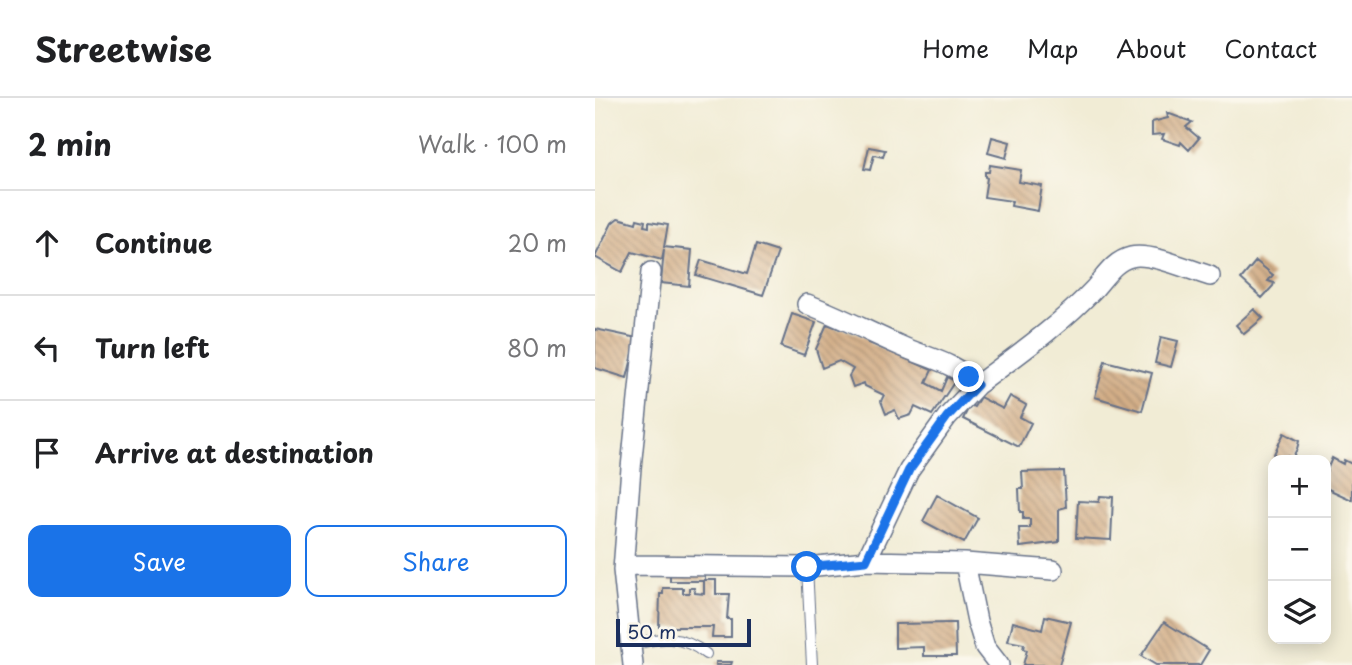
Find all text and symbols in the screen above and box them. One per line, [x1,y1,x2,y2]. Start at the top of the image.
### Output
text: Streetwise [35,23,212,73]
text: Home [922,30,989,66]
text: Map [1027,30,1078,66]
text: About [1116,30,1186,66]
text: Contact [1224,30,1317,66]
text: 2 min [28,121,112,166]
text: Walk · 100 m [418,126,567,161]
text: Continue [95,223,212,262]
icon: ahead [28,224,66,262]
text: 20 m [508,225,567,260]
text: Turn left [95,328,210,367]
icon: left [28,329,66,367]
text: 80 m [507,330,567,365]
route end [953,361,984,392]
text: Arrive at destination [95,433,374,472]
icon: arrive [28,434,66,472]
map controls [1268,455,1331,644]
button: + [1268,455,1331,518]
button: − [1268,518,1331,581]
button: Save [28,525,291,597]
button: Share [305,525,567,597]
route start [791,551,822,582]
button: layers [1268,581,1331,644]
scale bar [616,616,751,648]
text: 50 m [627,617,676,645]

